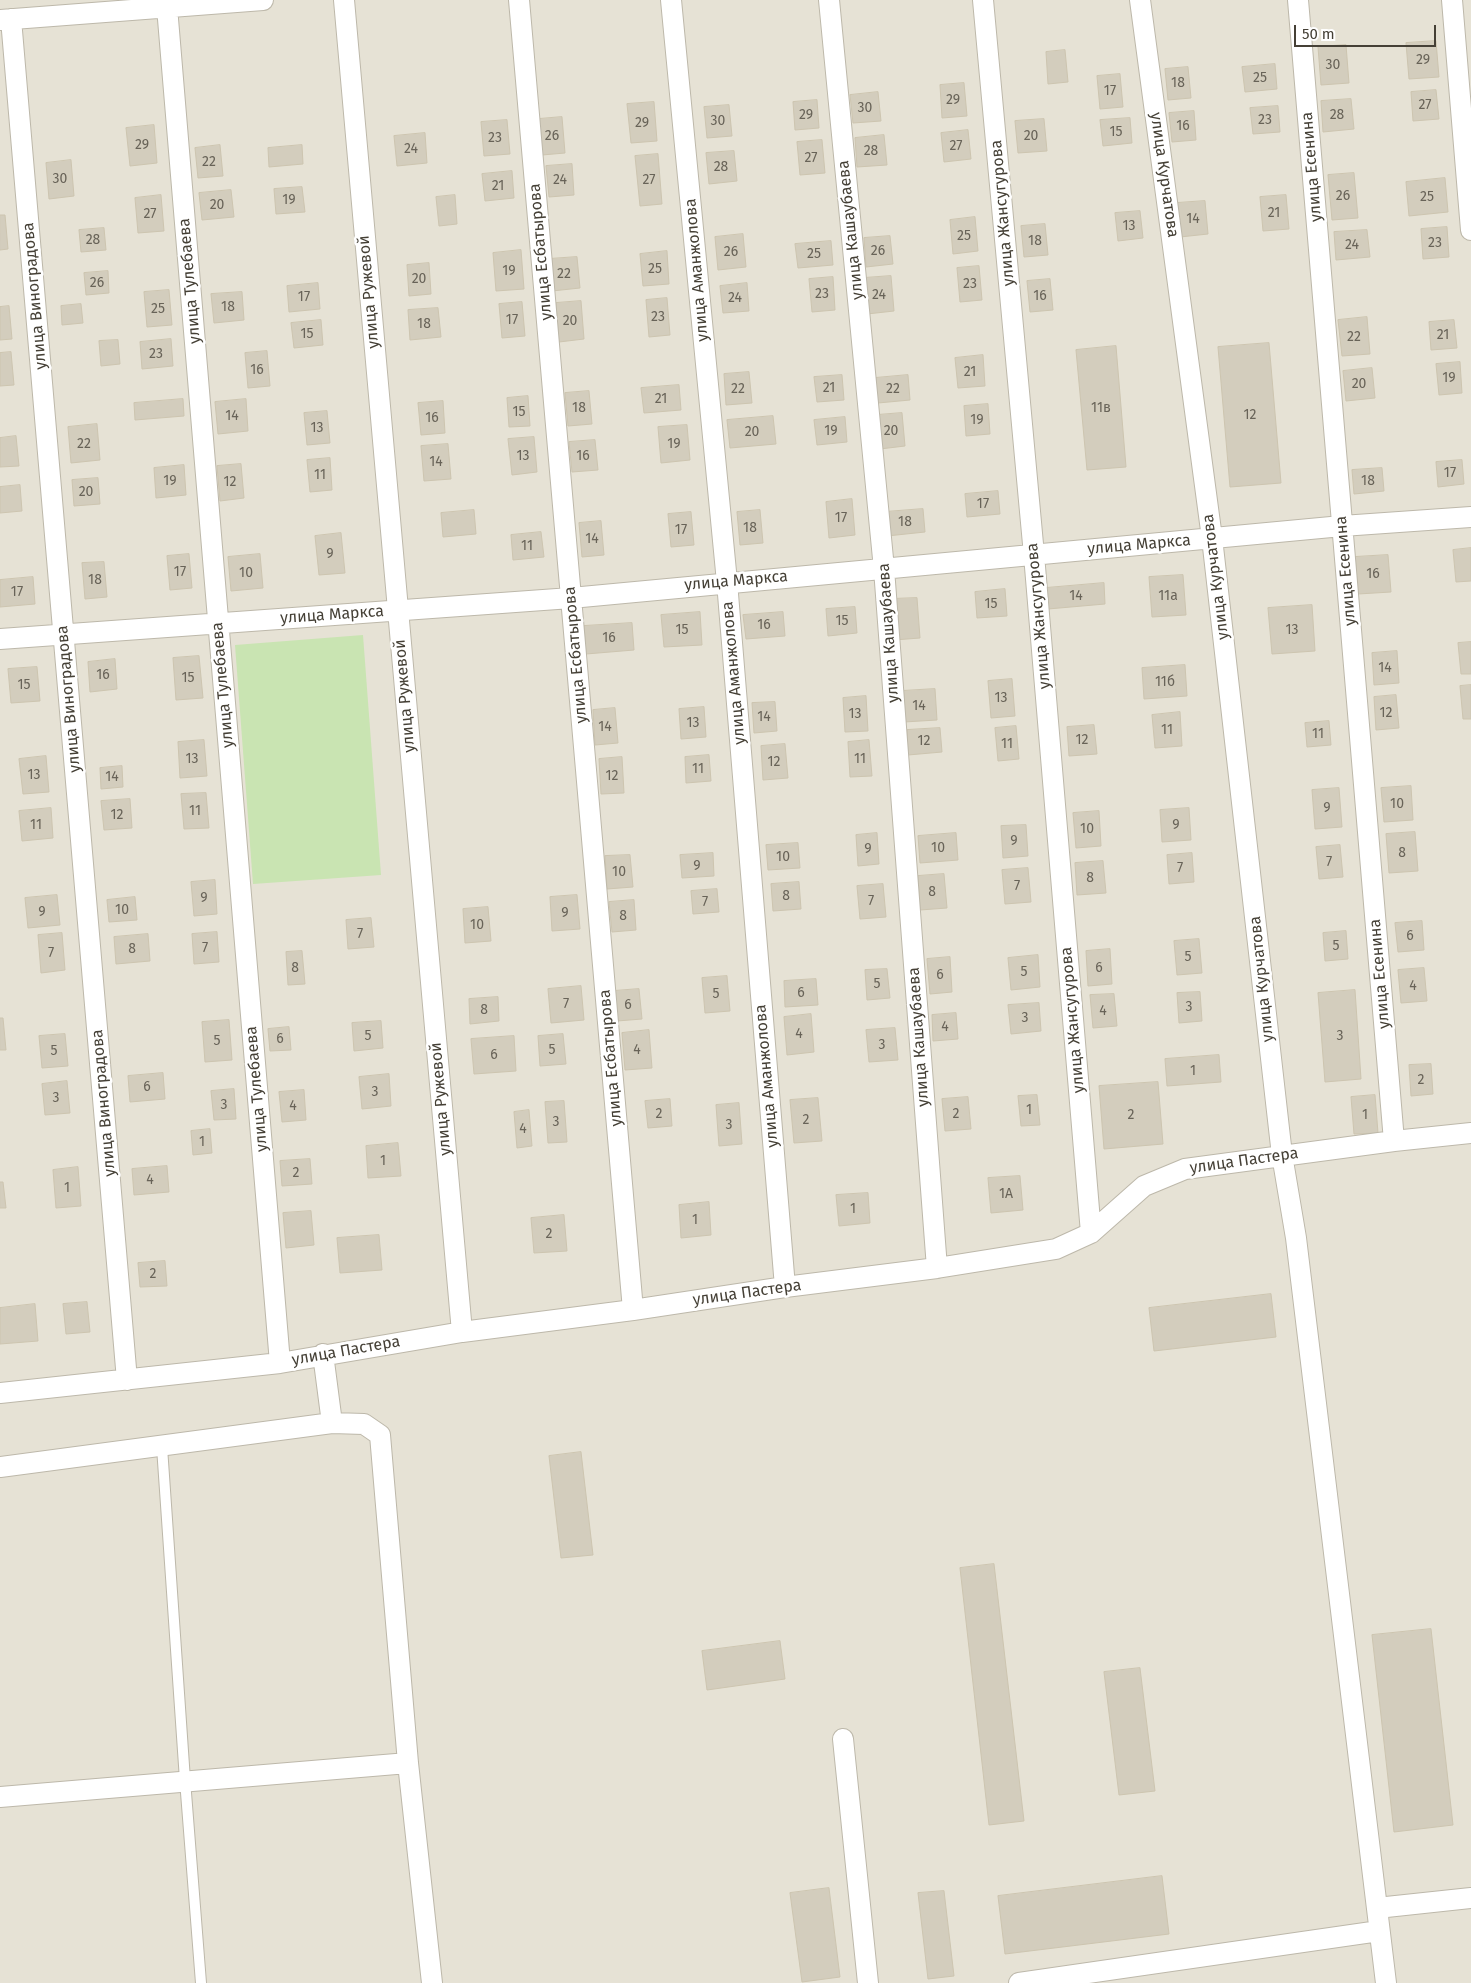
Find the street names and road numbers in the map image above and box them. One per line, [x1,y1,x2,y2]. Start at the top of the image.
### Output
street label: улица Курчатова [1146,111,1182,239]
street label: улица Есенина [1298,111,1326,223]
street label: улица Жансугурова [987,139,1019,287]
street label: улица Кашаубаева [834,159,868,301]
street label: улица Есбатырова [525,183,557,321]
street label: улица Аманжолова [681,198,713,342]
street label: улица Тулебаева [175,217,205,345]
street label: улица Виноградова [19,222,51,370]
street label: улица Ружевой [354,234,384,350]
street label: улица Курчатова [1199,513,1233,641]
street label: улица Есенина [1332,515,1360,627]
street label: улица Маркса [1086,531,1192,559]
street label: улица Жансугурова [1023,542,1055,690]
street label: улица Кашаубаева [875,563,903,703]
street label: улица Маркса [683,567,789,595]
street label: улица Есбатырова [560,586,592,724]
street label: улица Аманжолова [718,601,750,745]
street label: улица Маркса [280,602,384,628]
street label: улица Тулебаева [208,621,238,749]
street label: улица Виноградова [53,625,85,773]
street label: улица Ружевой [390,638,420,754]
street label: улица Курчатова [1246,915,1278,1043]
street label: улица Есенина [1366,918,1394,1030]
street label: улица Жансугурова [1057,946,1089,1094]
street label: улица Кашаубаева [905,967,933,1107]
street label: улица Есбатырова [595,989,627,1127]
street label: улица Аманжолова [751,1004,783,1148]
street label: улица Тулебаева [242,1025,272,1153]
street label: улица Виноградова [88,1029,120,1177]
street label: улица Ружевой [426,1041,456,1157]
street label: улица Пастера [1188,1144,1300,1178]
street label: улица Пастера [691,1276,803,1310]
street label: улица Пастера [290,1332,402,1370]

